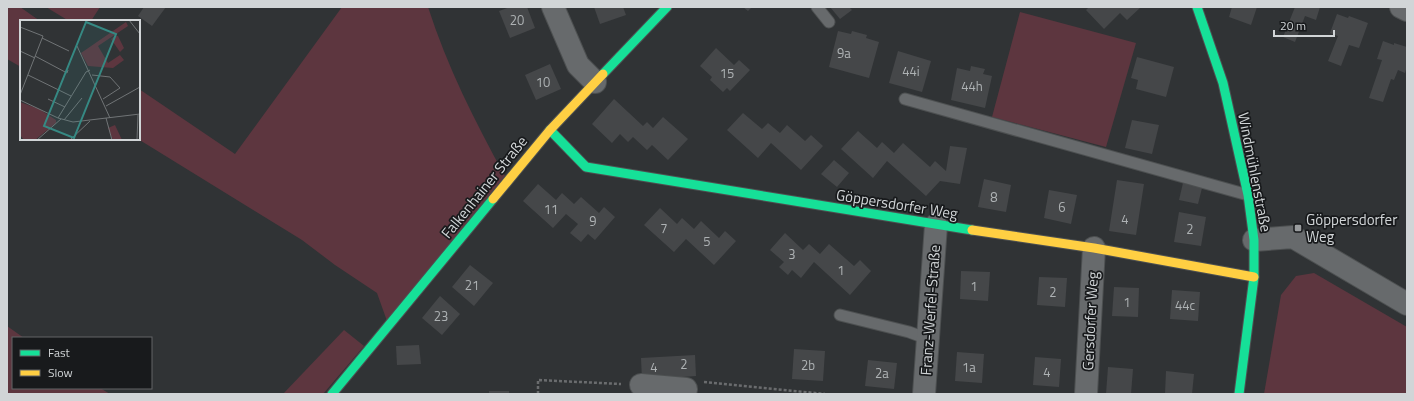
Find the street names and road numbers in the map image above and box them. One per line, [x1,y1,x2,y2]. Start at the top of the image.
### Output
street label: Windmühlenstraße [1232,110,1278,234]
street label: Falkenhainer Straße [435,131,533,243]
street label: Göppersdorfer Weg [834,183,960,225]
street label: Franz-Werfel-Straße [914,244,946,376]
street label: Gersdorfer Weg [1076,271,1104,371]

